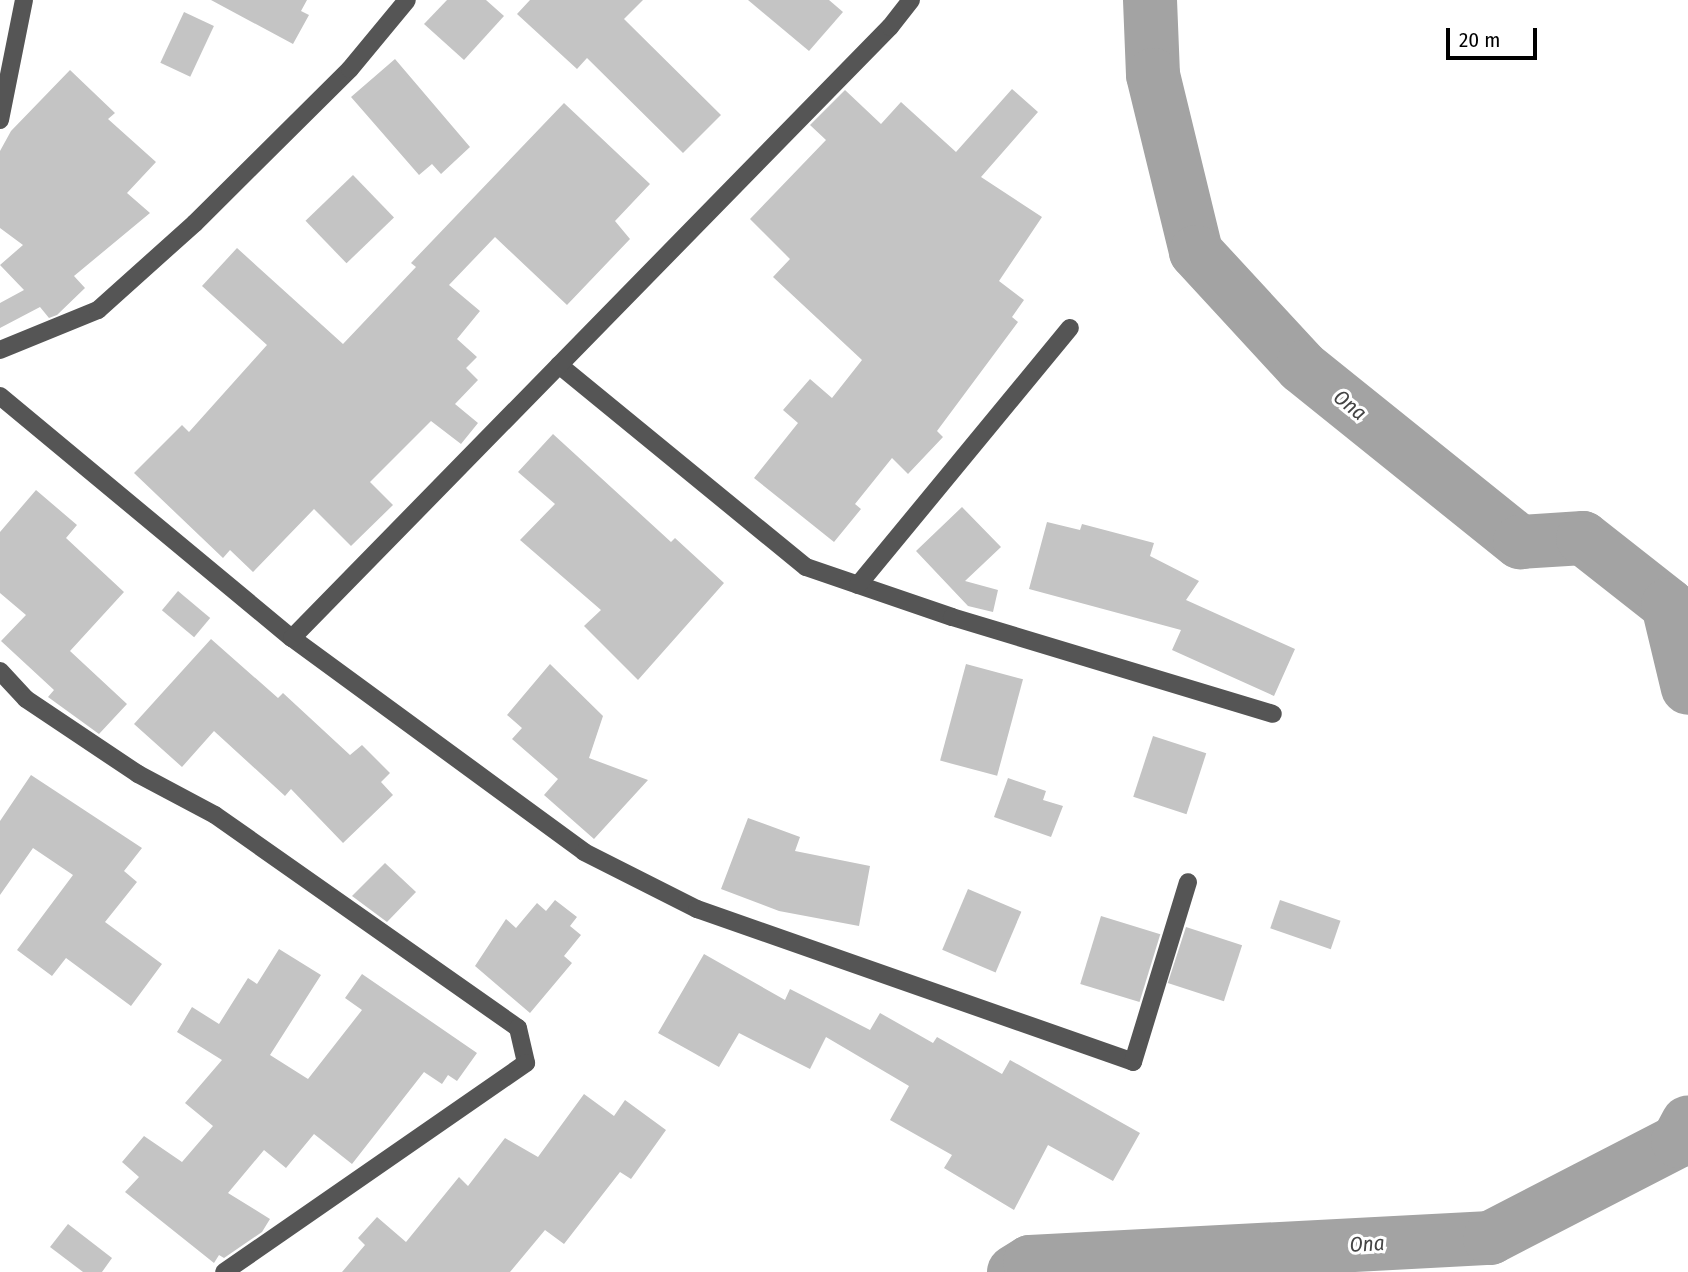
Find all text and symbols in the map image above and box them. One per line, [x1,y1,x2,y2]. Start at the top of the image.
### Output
scale bar [1450,14,1541,58]
text: 20 m [1459,27,1500,53]
water label: Ona [1328,384,1372,426]
water label: Ona [1349,1231,1385,1257]

